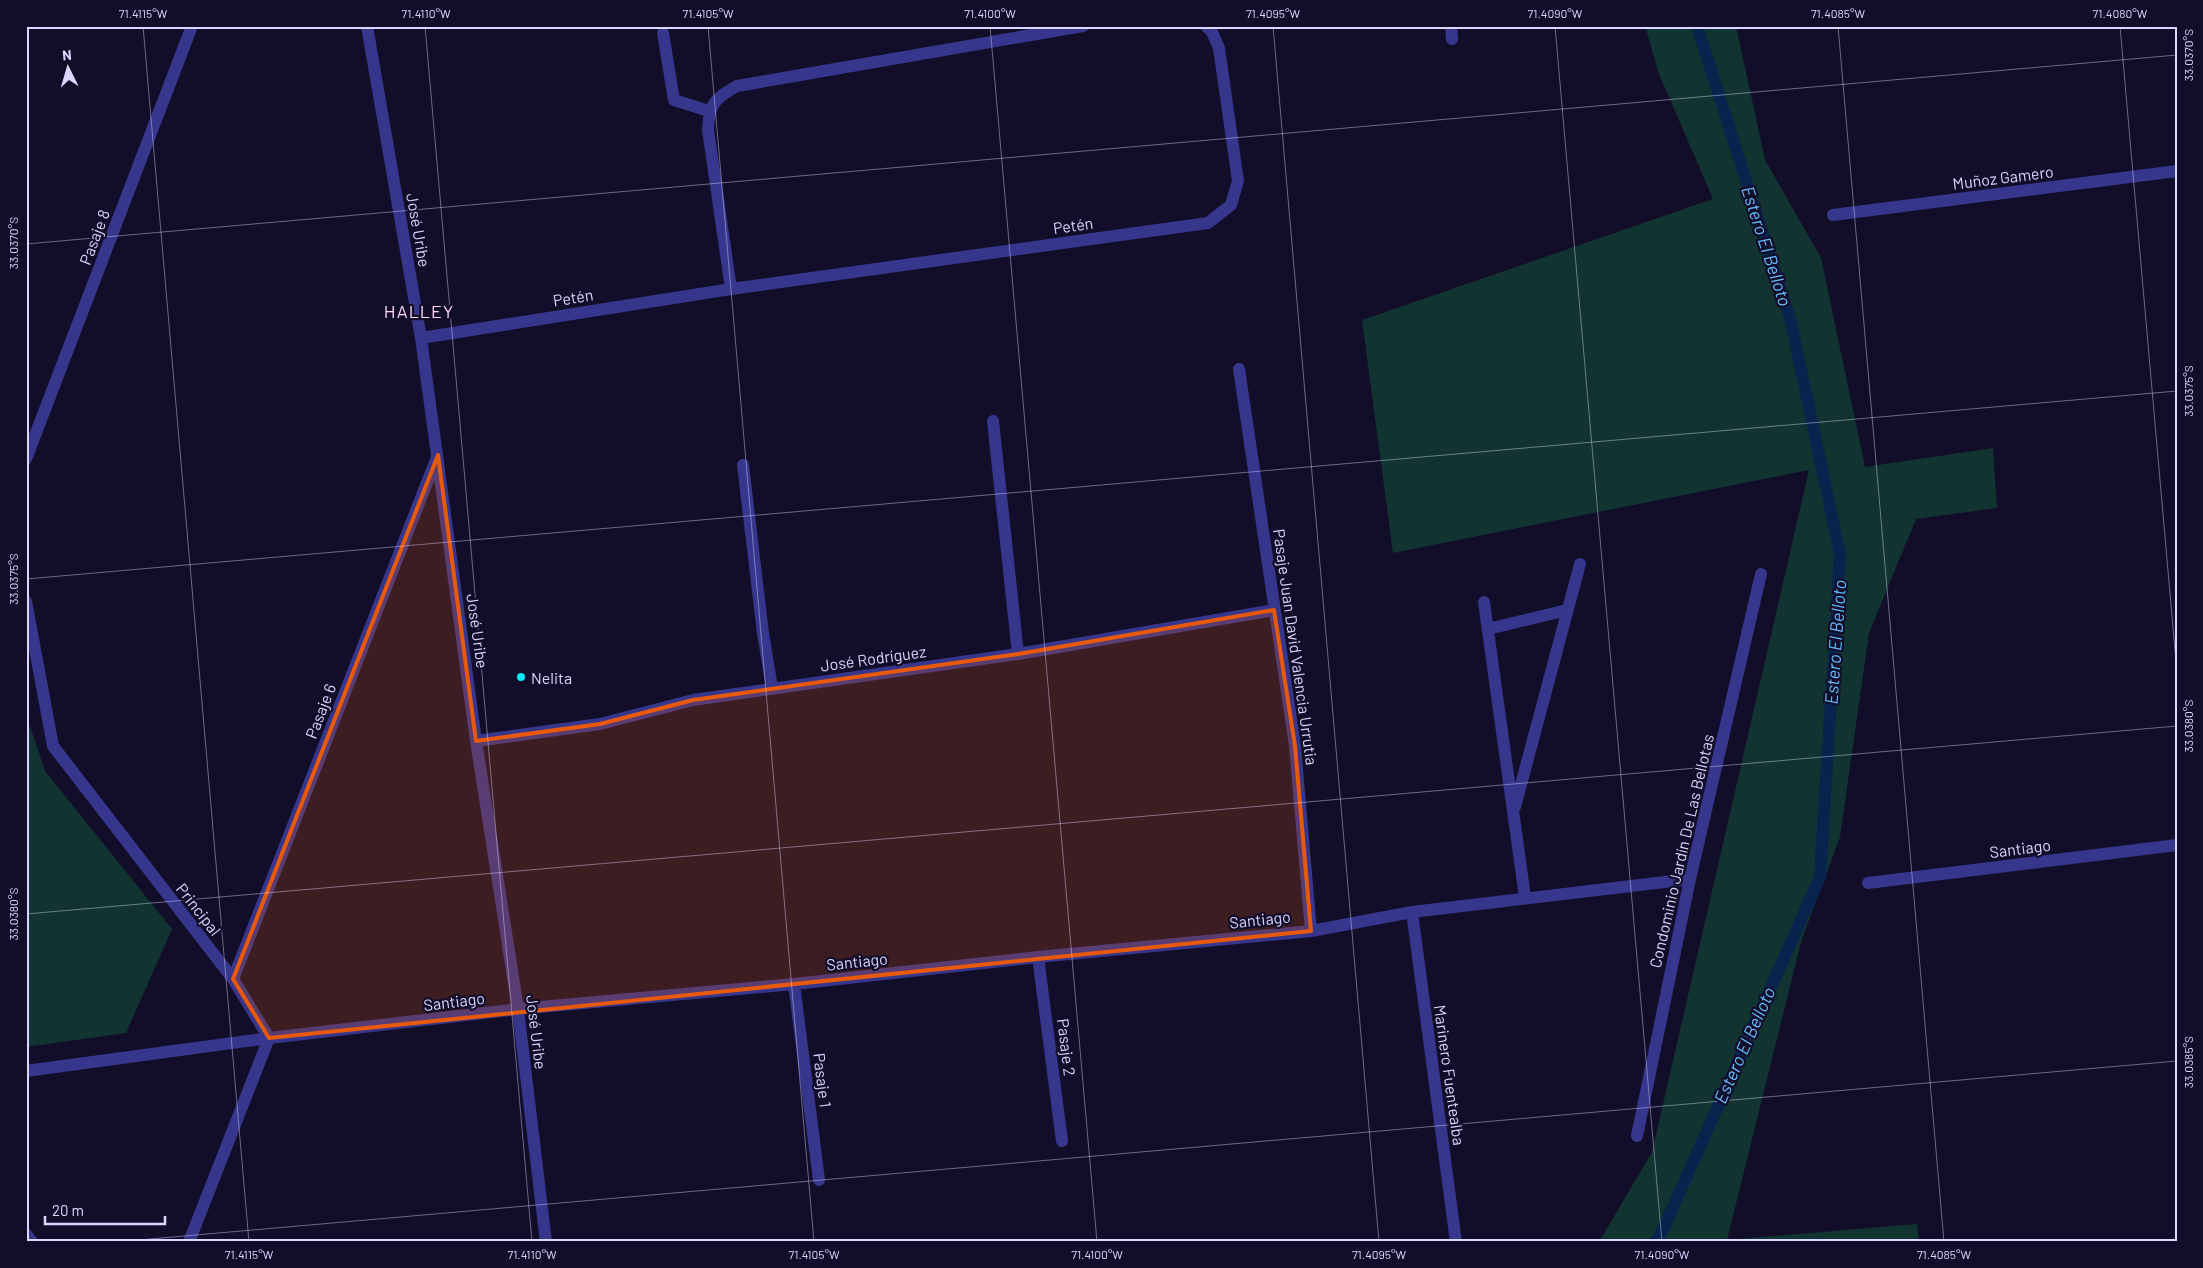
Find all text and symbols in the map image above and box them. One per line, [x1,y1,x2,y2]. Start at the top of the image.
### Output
text: 71.4115°W [119,6,168,20]
text: 71.4110°W [401,6,451,20]
text: 71.4105°W [682,6,734,20]
text: 71.4100°W [964,6,1016,20]
text: 71.4095°W [1246,6,1301,20]
text: 71.4090°W [1528,6,1583,20]
text: 71.4085°W [1811,6,1866,20]
text: 71.4080°W [2093,6,2148,20]
text: 33.0370°S [2181,29,2195,81]
north arrow [42,42,92,92]
text: N [61,46,72,63]
street label: Muñoz Gamero [1951,161,2055,193]
water label: Estero El Belloto [1737,183,1797,309]
street label: José Uribe [403,192,435,268]
street label: Pasaje 8 [75,207,113,267]
street label: Petén [1052,213,1094,237]
text: 33.0370°S [6,217,20,269]
street label: Petén [552,284,594,310]
district label: HALLEY [384,300,454,322]
text: 33.0375°S [2181,365,2195,417]
street label: Pasaje Juan David Valencia Urrutia [1270,528,1322,766]
text: 33.0375°S [6,553,20,605]
water label: Estero El Belloto [1820,579,1850,705]
street label: José Uribe [463,593,493,669]
street label: José Rodríguez [819,641,927,675]
place label: Nelita [531,668,572,687]
marker: Nelita [515,671,527,683]
street label: Pasaje 6 [301,681,339,741]
text: 33.0380°S [2181,700,2195,752]
street label: Condominio Jardín De Las Bellotas [1645,732,1717,970]
street label: Santiago [1988,835,2052,861]
street label: Principal [173,879,225,939]
text: 33.0380°S [6,888,20,940]
street label: Santiago [1228,906,1292,932]
street label: Santiago [825,948,889,974]
water label: Estero El Belloto [1709,983,1779,1107]
street label: Santiago [422,988,486,1014]
street label: José Uribe [523,994,551,1070]
street label: Marinero Fuentealba [1431,1004,1469,1146]
street label: Pasaje 2 [1054,1017,1080,1077]
text: 33.0385°S [2181,1036,2195,1088]
street label: Pasaje 1 [810,1052,836,1108]
scale bar [45,1193,165,1225]
text: 20 m [52,1201,84,1219]
text: 71.4115°W [225,1247,274,1261]
text: 71.4110°W [507,1247,557,1261]
text: 71.4105°W [788,1247,840,1261]
text: 71.4100°W [1071,1247,1123,1261]
text: 71.4095°W [1352,1247,1407,1261]
text: 71.4090°W [1635,1247,1690,1261]
text: 71.4085°W [1917,1247,1972,1261]

